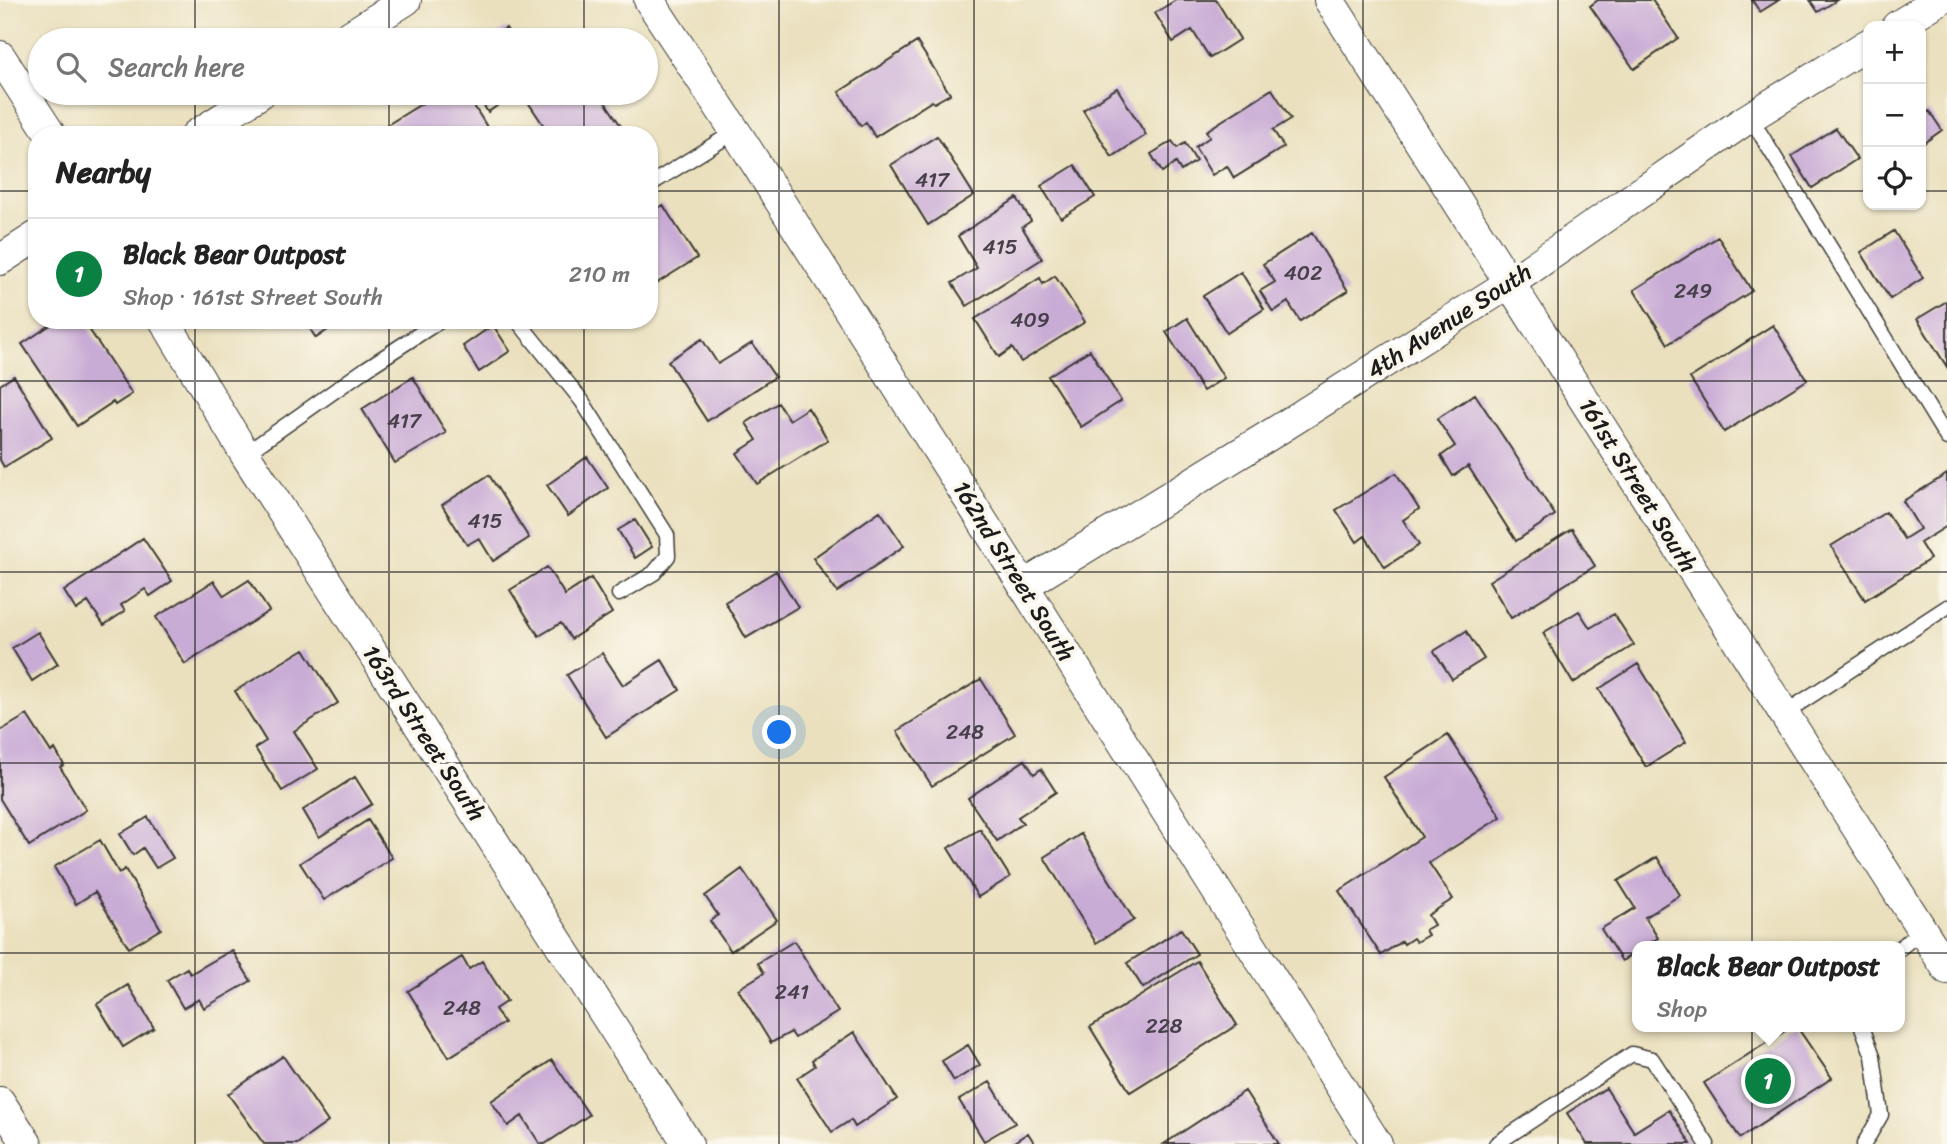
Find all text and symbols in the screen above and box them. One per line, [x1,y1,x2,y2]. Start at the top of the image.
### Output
map controls [1863,21,1926,210]
button: + [1863,21,1926,84]
search box [28,28,658,105]
text: Search here [108,44,245,90]
icon: search [52,48,90,86]
button: − [1863,84,1926,147]
text: Nearby [56,145,151,199]
button: locate [1863,147,1926,210]
house number: 417 [915,161,951,199]
house number: 415 [983,228,1018,266]
text: Black Bear Outpost [123,231,346,277]
street label: 4th Avenue South [1358,252,1540,390]
text: 1 [74,254,84,295]
text: 210 m [569,254,630,295]
house number: 402 [1284,254,1322,292]
house number: 249 [1674,272,1712,310]
text: Shop · 161st Street South [123,277,383,318]
house number: 409 [1010,301,1050,339]
street label: 161st Street South [1567,389,1709,581]
house number: 417 [387,402,423,440]
street label: 162nd Street South [941,472,1087,670]
house number: 415 [468,502,503,540]
street label: 163rd Street South [351,636,497,830]
house number: 248 [946,713,984,751]
your location [762,715,796,749]
popup [1632,941,1905,1032]
text: Black Bear Outpost [1657,943,1880,989]
house number: 241 [775,973,809,1011]
house number: 248 [443,989,481,1027]
text: Shop [1657,989,1707,1030]
house number: 228 [1146,1007,1183,1045]
pin: 1 [1745,1055,1791,1107]

